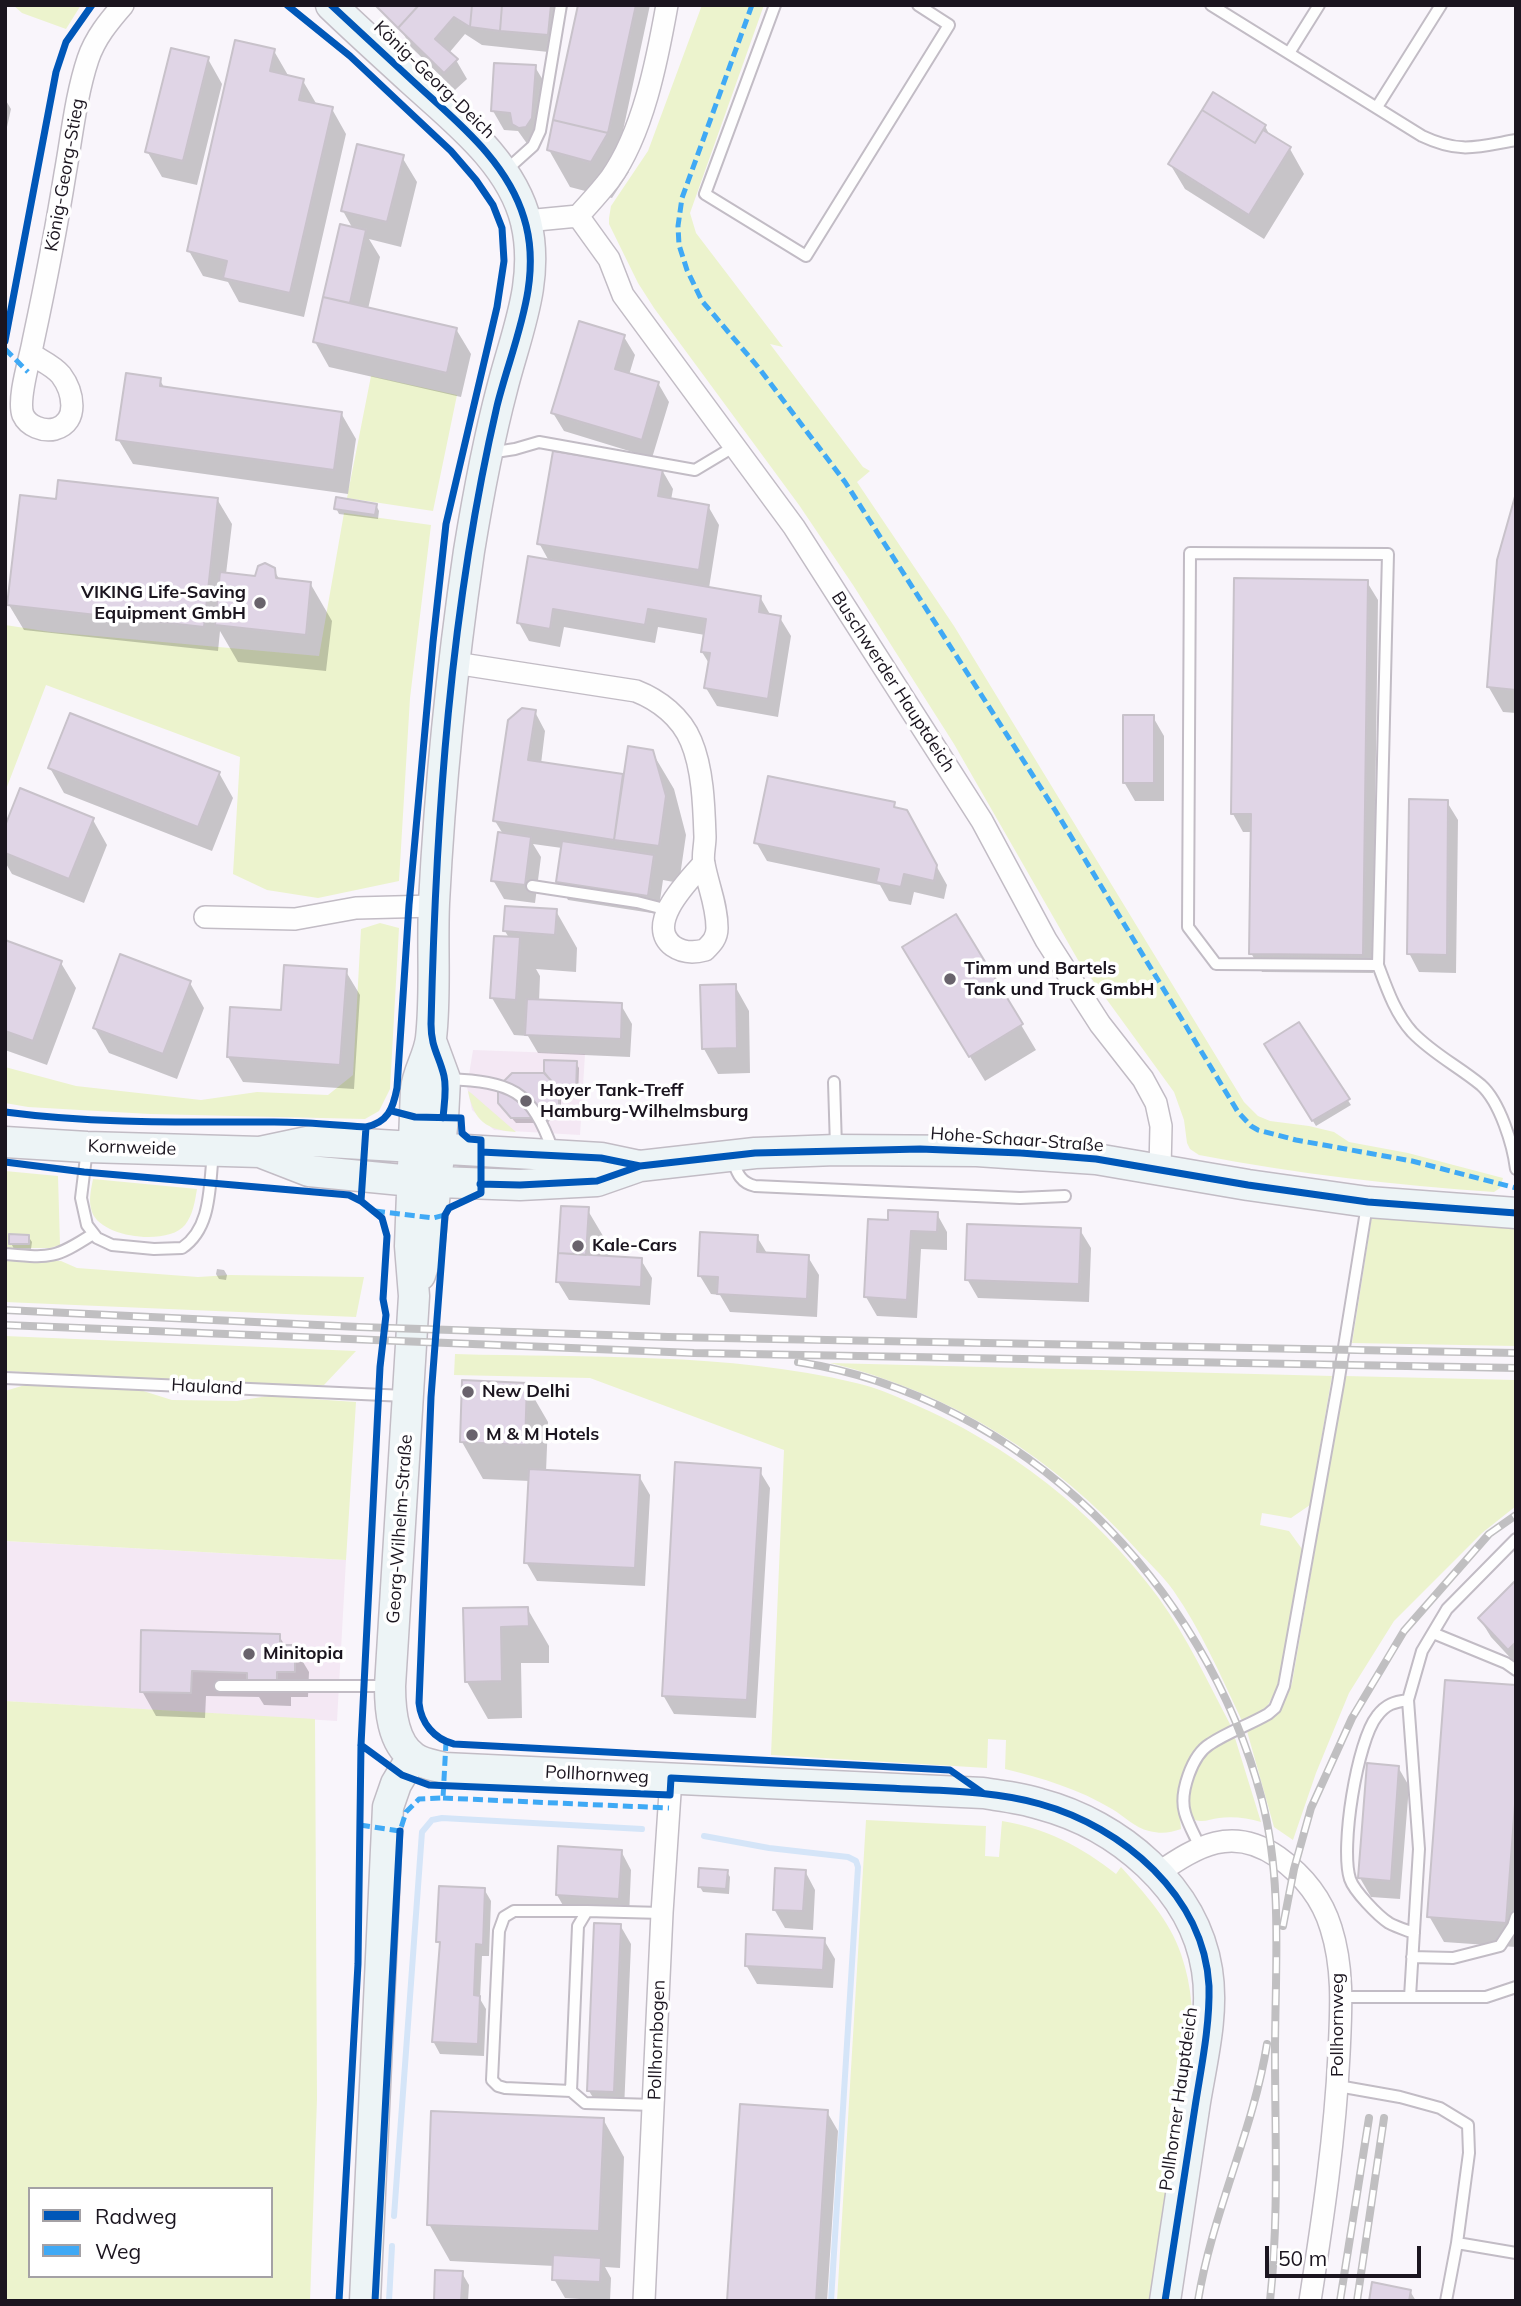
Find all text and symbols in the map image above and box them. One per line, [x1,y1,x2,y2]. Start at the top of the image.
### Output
street label: König-Georg-Deich [369,17,499,143]
street label: König-Georg-Stieg [41,97,89,253]
place label: VIKING Life-Saving Equipment GmbH [81,582,246,624]
street label: Buschwerder Hauptdeich [827,588,959,776]
marker: VIKING Life-Saving Equipment GmbH [252,595,268,611]
place label: Timm und Bartels Tank und Truck GmbH [964,958,1154,1000]
marker: Timm und Bartels Tank und Truck GmbH [942,971,958,987]
place label: Hoyer Tank-Treff Hamburg-Wilhelmsburg [540,1080,748,1122]
marker: Hoyer Tank-Treff Hamburg-Wilhelmsburg [518,1093,534,1109]
street label: Hohe-Schaar-Straße [930,1123,1104,1157]
street label: Kornweide [87,1136,177,1160]
place label: Kale-Cars [592,1235,677,1257]
marker: Kale-Cars [570,1238,586,1254]
street label: Hauland [171,1374,243,1400]
place label: New Delhi [482,1381,570,1403]
marker: New Delhi [460,1384,476,1400]
place label: M & M Hotels [486,1424,599,1446]
marker: M & M Hotels [464,1427,480,1443]
street label: Georg-Wilhelm-Straße [383,1434,417,1624]
place label: Minitopia [263,1643,343,1665]
marker: Minitopia [241,1646,257,1662]
street label: Pollhornweg [544,1761,650,1789]
street label: Pollhornweg [1327,1973,1349,2077]
street label: Pollhornbogen [644,1979,670,2101]
street label: Pollhorner Hauptdeich [1155,2006,1203,2192]
legend [28,2187,273,2278]
text: Radweg [95,2203,177,2229]
scale bar [1269,2232,1425,2276]
text: Weg [95,2238,141,2264]
text: 50 m [1278,2245,1327,2271]

